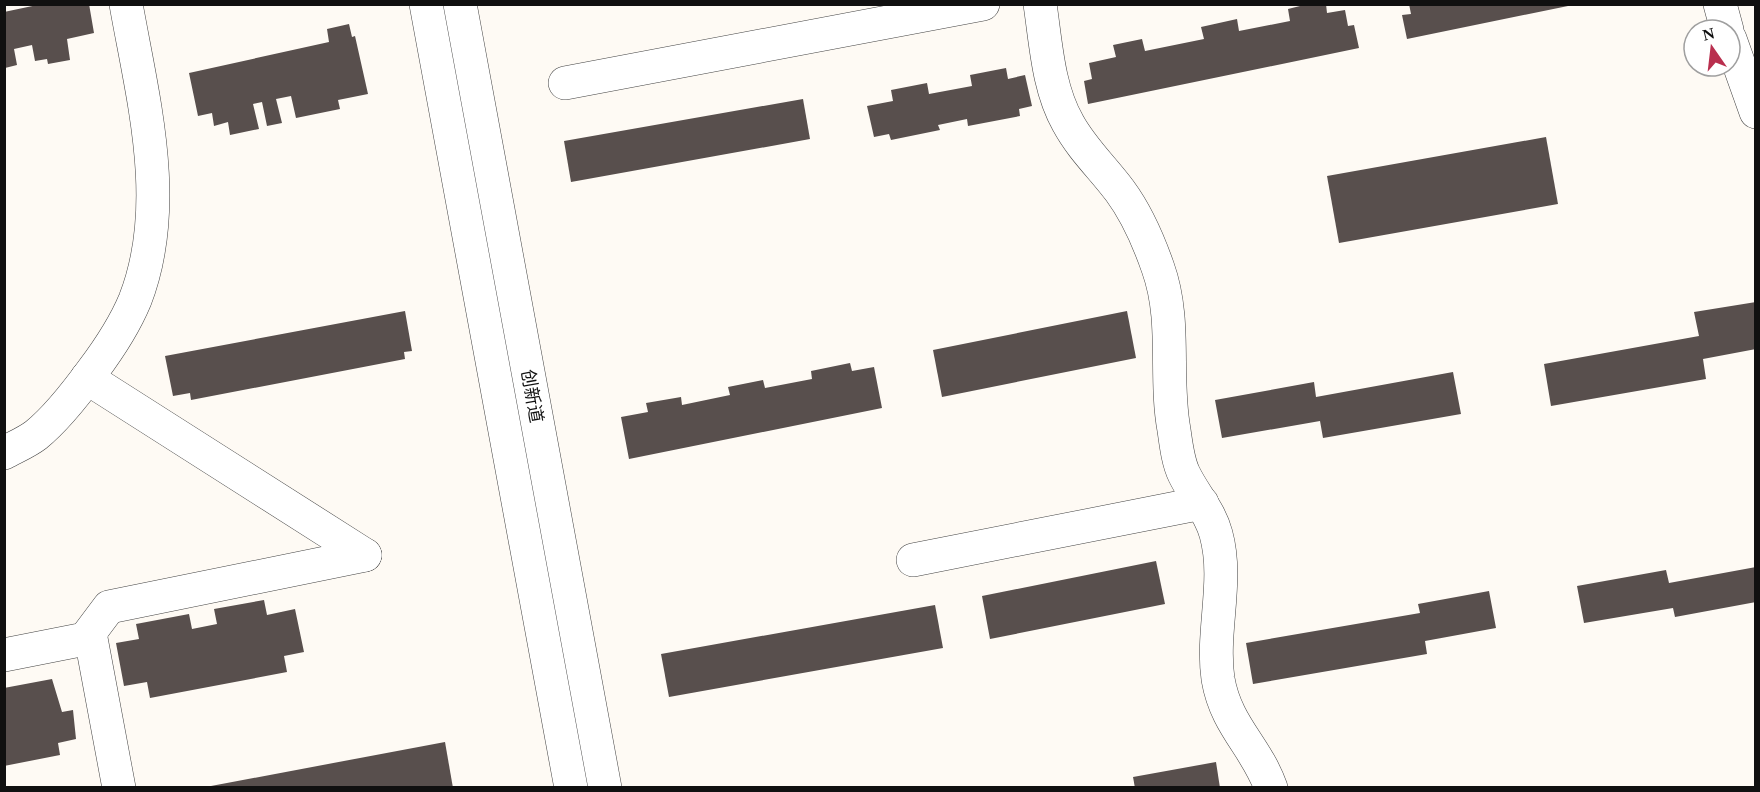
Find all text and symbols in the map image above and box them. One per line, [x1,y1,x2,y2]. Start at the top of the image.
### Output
north arrow [1682,18,1742,78]
text: N [1701,24,1717,44]
street label: 创新道 [517,368,547,424]

